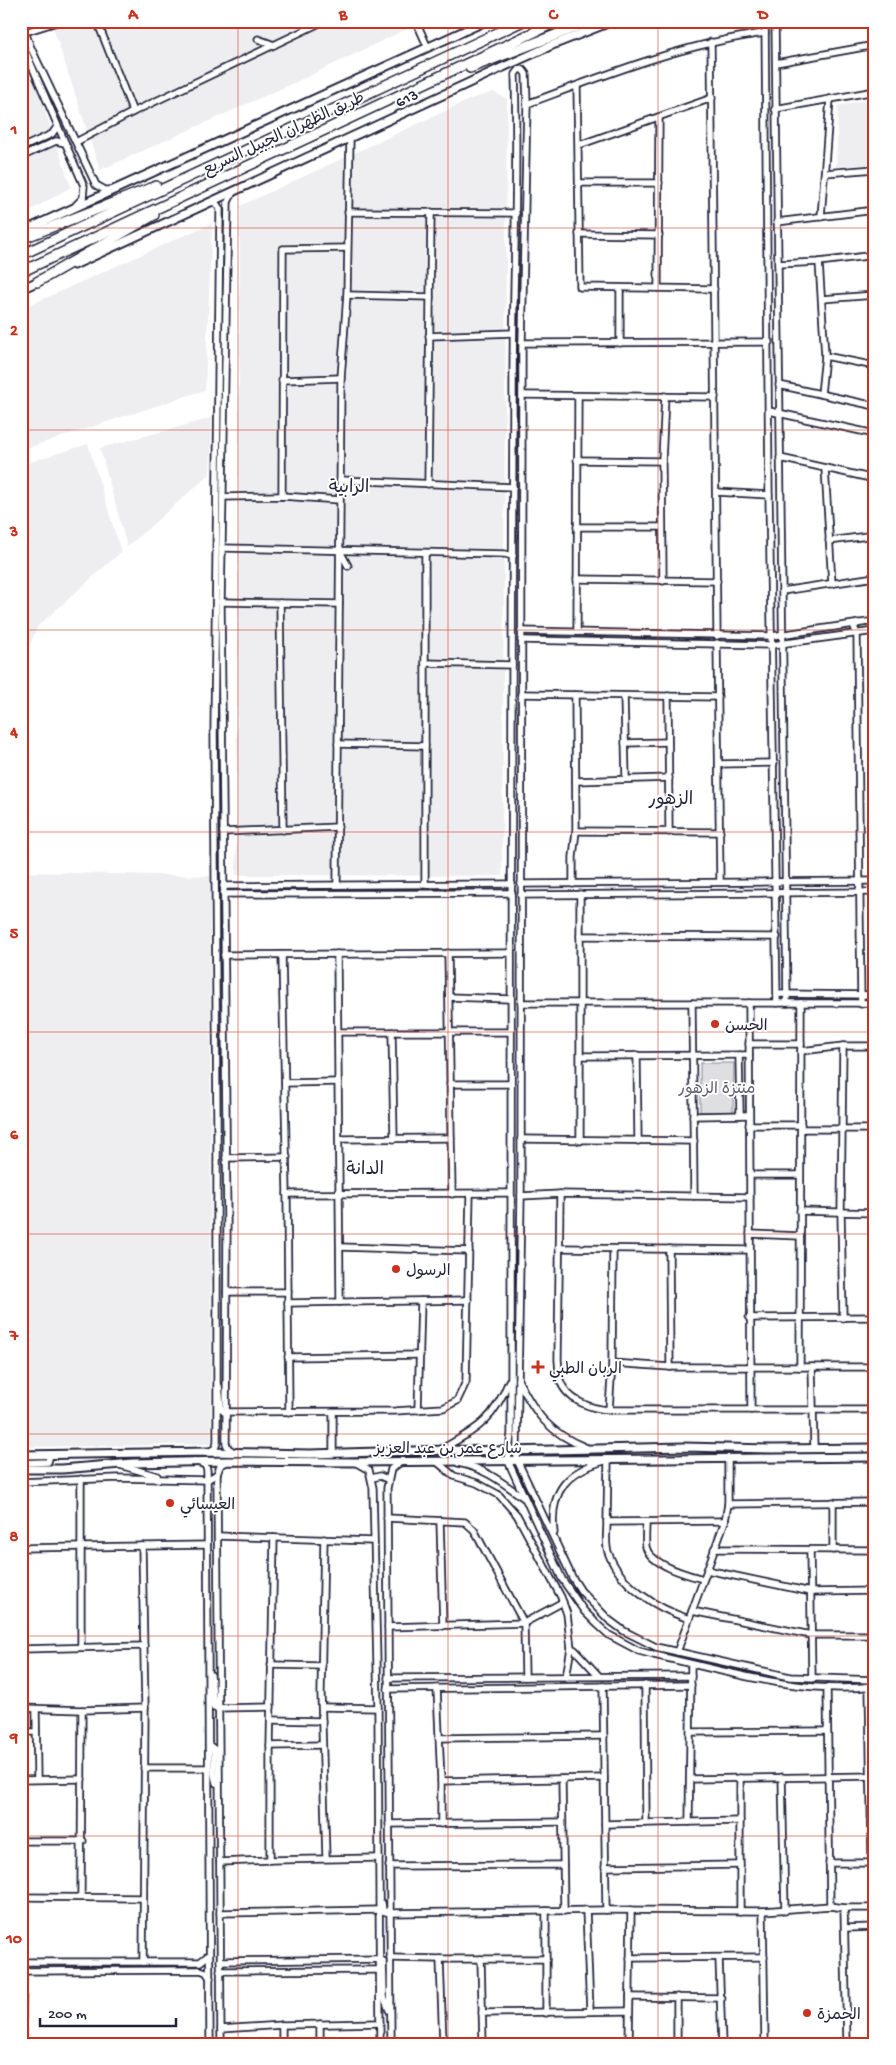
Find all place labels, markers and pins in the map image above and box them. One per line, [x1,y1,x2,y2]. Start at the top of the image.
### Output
marker: الحسن [709,1018,721,1030]
place label: الحسن [725,1018,768,1037]
marker: الرسول [390,1263,402,1275]
place label: الرسول [406,1263,451,1282]
marker: الربان الطبي [531,1360,545,1374]
place label: الربان الطبي [549,1361,622,1382]
marker: العيسائي [164,1497,176,1509]
place label: العيسائي [180,1497,235,1518]
marker: الحمزة [801,2007,813,2019]
place label: الحمزة [817,2007,861,2026]

